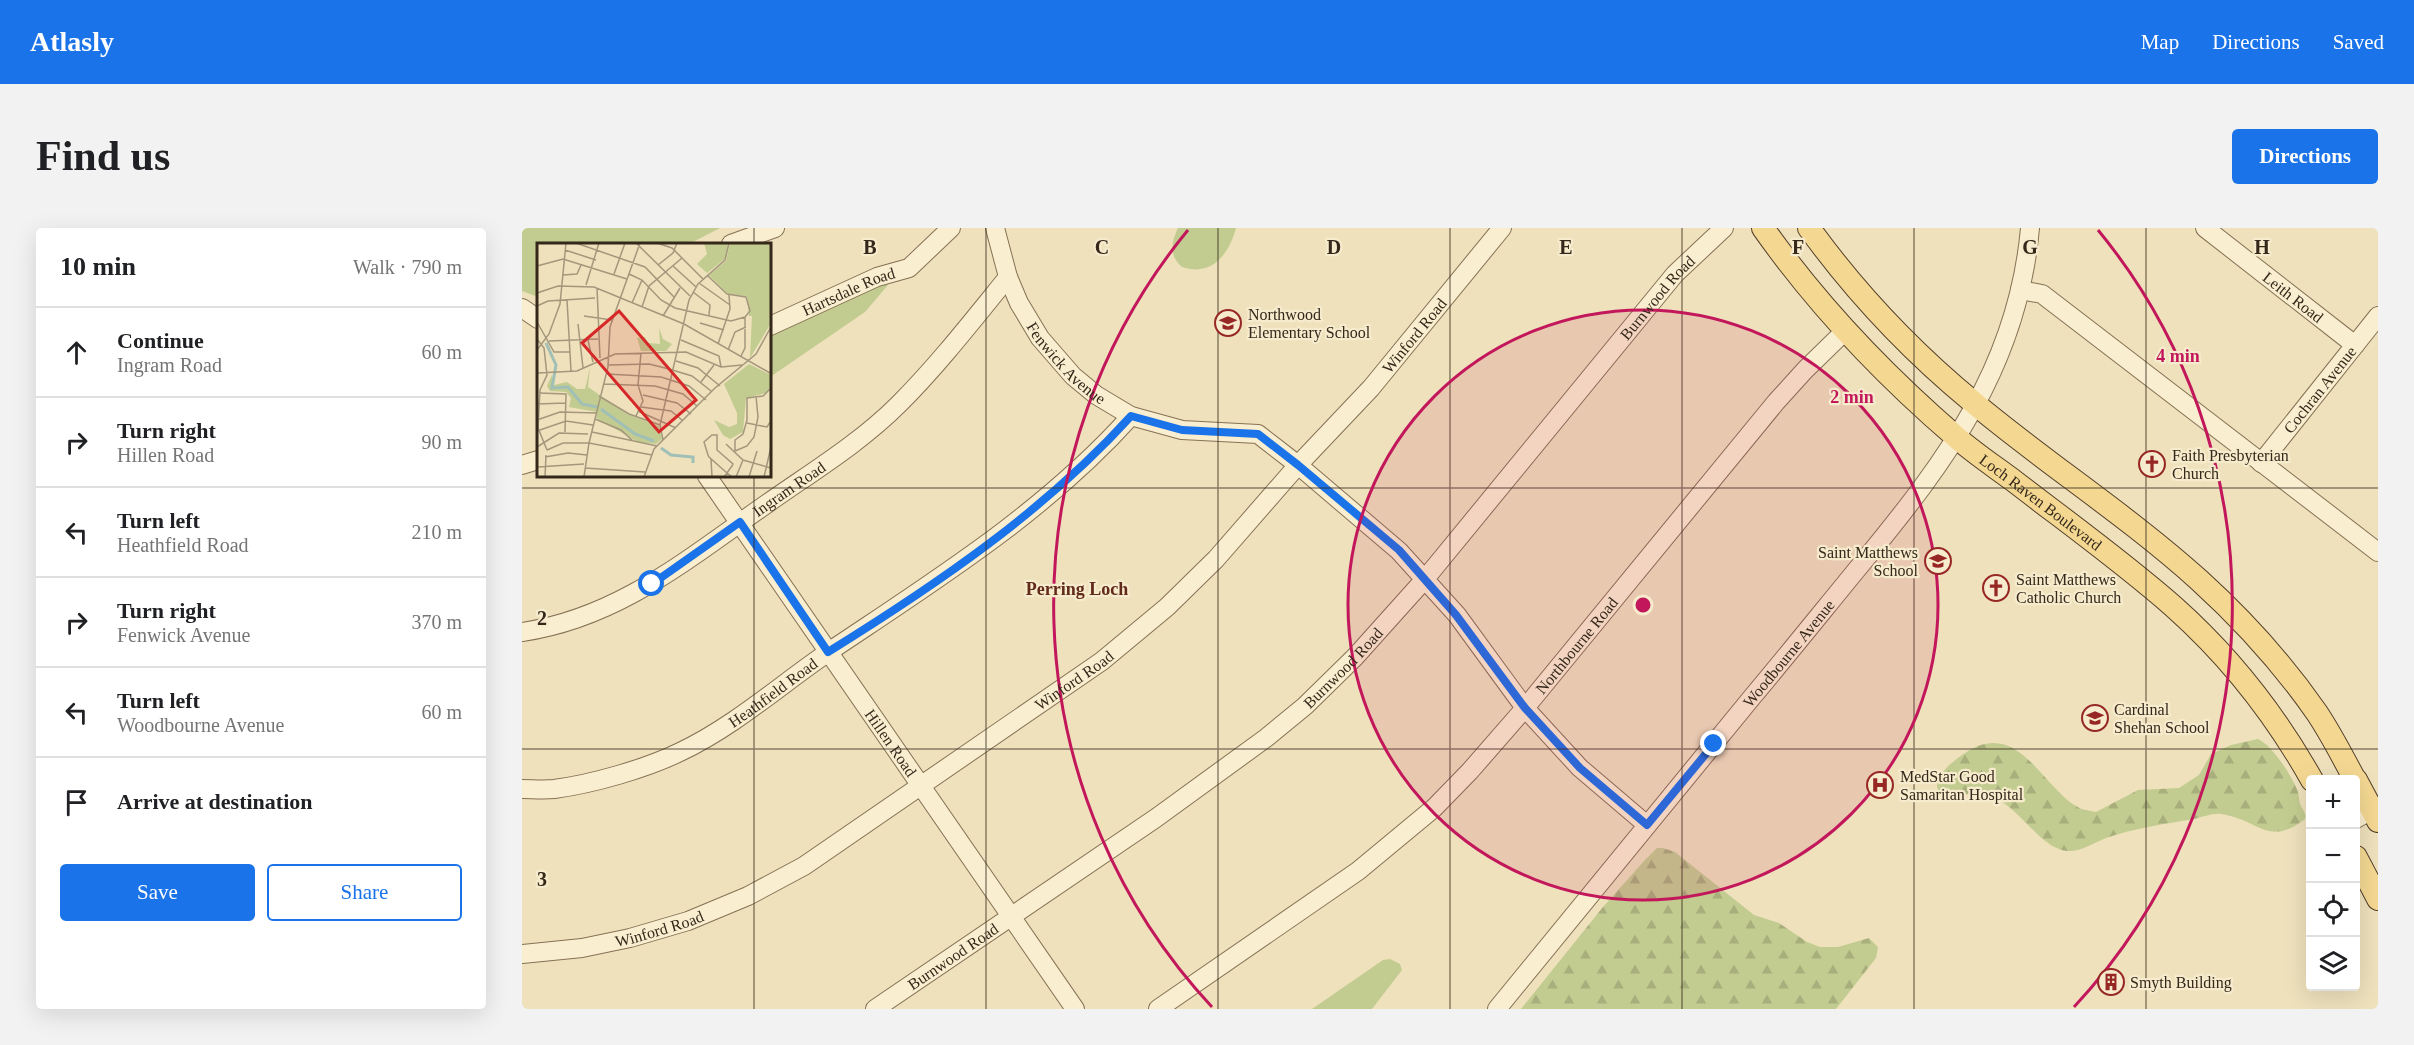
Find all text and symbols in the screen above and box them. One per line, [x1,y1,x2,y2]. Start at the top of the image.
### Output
text: Atlasly [30,26,114,57]
text: Map [2141,30,2179,54]
text: Directions [2212,30,2300,54]
text: Saved [2333,30,2384,54]
button: Directions [2232,129,2378,184]
text: Find us [36,133,170,179]
text: B [863,236,877,258]
text: C [1095,236,1109,258]
text: D [1327,236,1341,258]
text: E [1559,236,1573,258]
text: F [1792,236,1804,258]
text: G [2022,236,2038,258]
text: H [2254,236,2270,258]
inset map [537,243,771,477]
text: 10 min [60,252,136,281]
street label: Burnwood Road [1617,252,1698,343]
text: Walk · 790 m [353,256,462,278]
street label: Hartsdale Road [800,264,897,319]
street label: Leith Road [2260,269,2326,326]
street label: Winford Road [1379,295,1450,376]
place label: Northwood Elementary School [1248,306,1371,342]
school or university icon: Northwood Elementary School [1213,308,1243,338]
street label: Fenwick Avenue [1023,319,1108,408]
text: Continue [117,328,204,353]
icon: ahead [60,336,93,369]
text: 60 m [421,341,462,363]
street label: Cochran Avenue [2280,343,2360,437]
text: 4 min [2156,346,2200,366]
text: Ingram Road [117,354,222,376]
text: 2 min [1830,387,1874,407]
text: Turn right [117,418,216,443]
icon: right [60,426,93,459]
text: 90 m [421,431,462,453]
text: Hillen Road [117,444,214,466]
place label: Faith Presbyterian Church [2172,447,2289,482]
church icon: Faith Presbyterian Church [2137,449,2167,479]
street label: Loch Raven Boulevard [1976,451,2105,554]
street label: Ingram Road [750,458,828,520]
text: Turn left [117,508,200,533]
icon: left [60,516,93,549]
text: 210 m [411,521,462,543]
text: Heathfield Road [117,534,249,556]
place label: Saint Matthews School [1818,544,1919,579]
school or university icon: Saint Matthews School [1923,546,1953,576]
route start [638,570,664,596]
place label: Saint Matthews Catholic Church [2016,571,2121,606]
church icon: Saint Matthews Catholic Church [1981,573,2011,603]
district label: Perring Loch [1026,579,1128,599]
street label: Northbourne Road [1532,594,1621,697]
centre of rings [1633,595,1653,615]
street label: Woodbourne Avenue [1740,596,1838,710]
text: Turn right [117,598,216,623]
icon: right [60,606,93,639]
text: 2 [537,607,547,629]
text: 370 m [411,611,462,633]
text: Fenwick Avenue [117,624,251,646]
street label: Burnwood Road [1300,625,1386,712]
street label: Winford Road [1032,647,1117,714]
street label: Heathfield Road [725,655,820,731]
text: Turn left [117,688,200,713]
icon: left [60,696,93,729]
text: 60 m [421,701,462,723]
place label: Cardinal Shehan School [2114,701,2210,736]
school or university icon: Cardinal Shehan School [2080,703,2110,733]
street label: Hillen Road [862,706,920,780]
text: Woodbourne Avenue [117,714,284,736]
route end [1700,730,1726,756]
place label: MedStar Good Samaritan Hospital [1900,768,2024,804]
hospital icon: MedStar Good Samaritan Hospital [1865,770,1895,800]
map controls [2306,775,2360,991]
button: + [2306,775,2360,829]
icon: arrive [60,786,93,819]
text: Arrive at destination [117,789,313,814]
button: − [2306,829,2360,883]
button: Save [60,864,255,921]
button: Share [267,864,462,921]
text: 3 [537,868,547,890]
button: locate [2306,883,2360,937]
street label: Winford Road [614,907,706,950]
street label: Burnwood Road [905,920,1001,993]
button: layers [2306,937,2360,991]
building icon: Smyth Building [2096,967,2126,997]
place label: Smyth Building [2130,974,2232,992]

